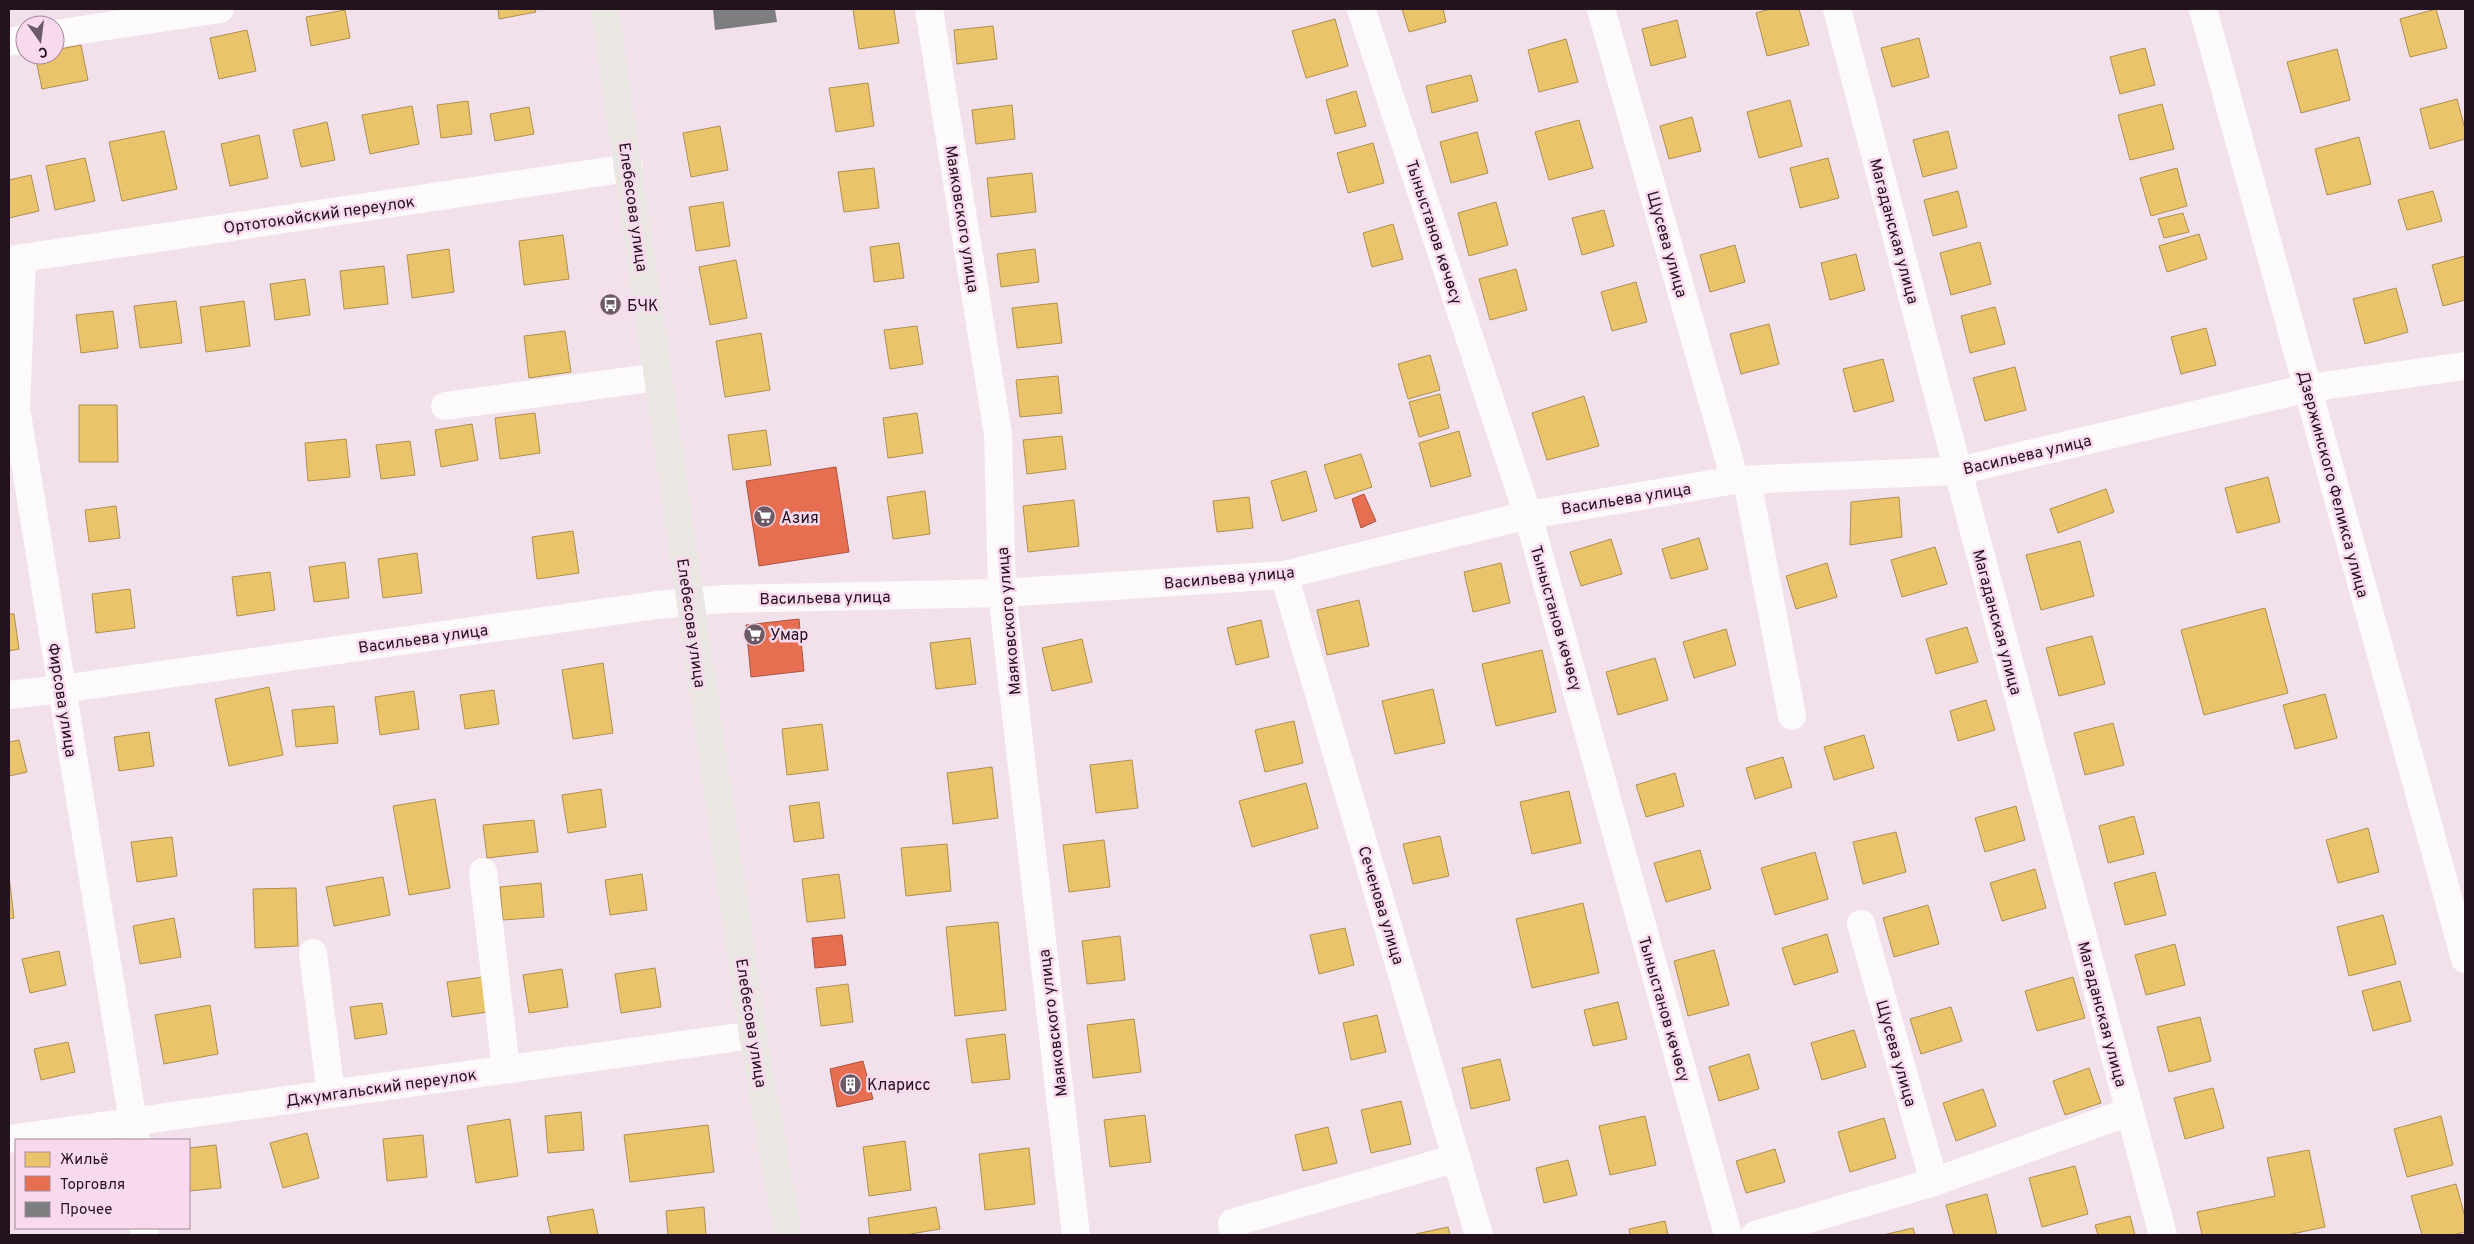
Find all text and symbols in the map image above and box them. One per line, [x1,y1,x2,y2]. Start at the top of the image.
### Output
north arrow [15,15,65,65]
text: С [36,42,49,61]
street label: Елебесова улица [613,141,651,273]
street label: Маяковского улица [940,144,983,294]
street label: Магаданская улица [1864,157,1922,306]
street label: Тыныстанов көчөсү [1400,158,1466,307]
street label: Щусева улица [1641,189,1691,300]
street label: Ортотокойский переулок [222,193,416,239]
bus stop icon: БЧК [599,293,623,317]
place label: БЧК [627,297,659,317]
street label: Дзержинского Феликса улица [2292,369,2372,600]
street label: Васильева улица [1961,431,2094,480]
street label: Васильева улица [1560,480,1693,520]
supermarket icon: Азия [753,505,777,529]
place label: Азия [781,509,819,529]
street label: Тыныстанов көчөсү [1525,543,1585,694]
street label: Маяковского улица [994,546,1026,696]
street label: Магаданская улица [1967,548,2025,697]
street label: Елебесова улица [671,557,709,689]
street label: Васильева улица [1163,563,1295,595]
street label: Васильева улица [759,588,891,610]
street label: Васильева улица [357,621,490,659]
supermarket icon: Умар [742,622,766,646]
place label: Умар [770,626,808,646]
street label: Фирсова улица [42,642,80,759]
street label: Сеченова улица [1353,844,1408,967]
street label: Тыныстанов көчөсү [1633,934,1693,1085]
street label: Магаданская улица [2072,940,2130,1089]
street label: Маяковского улица [1035,948,1073,1098]
street label: Елебесова улица [730,957,770,1089]
street label: Щусева улица [1870,998,1920,1109]
street label: Джумгальский переулок [284,1066,478,1112]
building icon: Кларисс [839,1072,863,1096]
place label: Кларисс [867,1076,931,1096]
legend [15,1139,190,1229]
text: Жильё [60,1151,108,1170]
text: Торговля [60,1176,125,1195]
text: Прочее [60,1201,112,1220]

